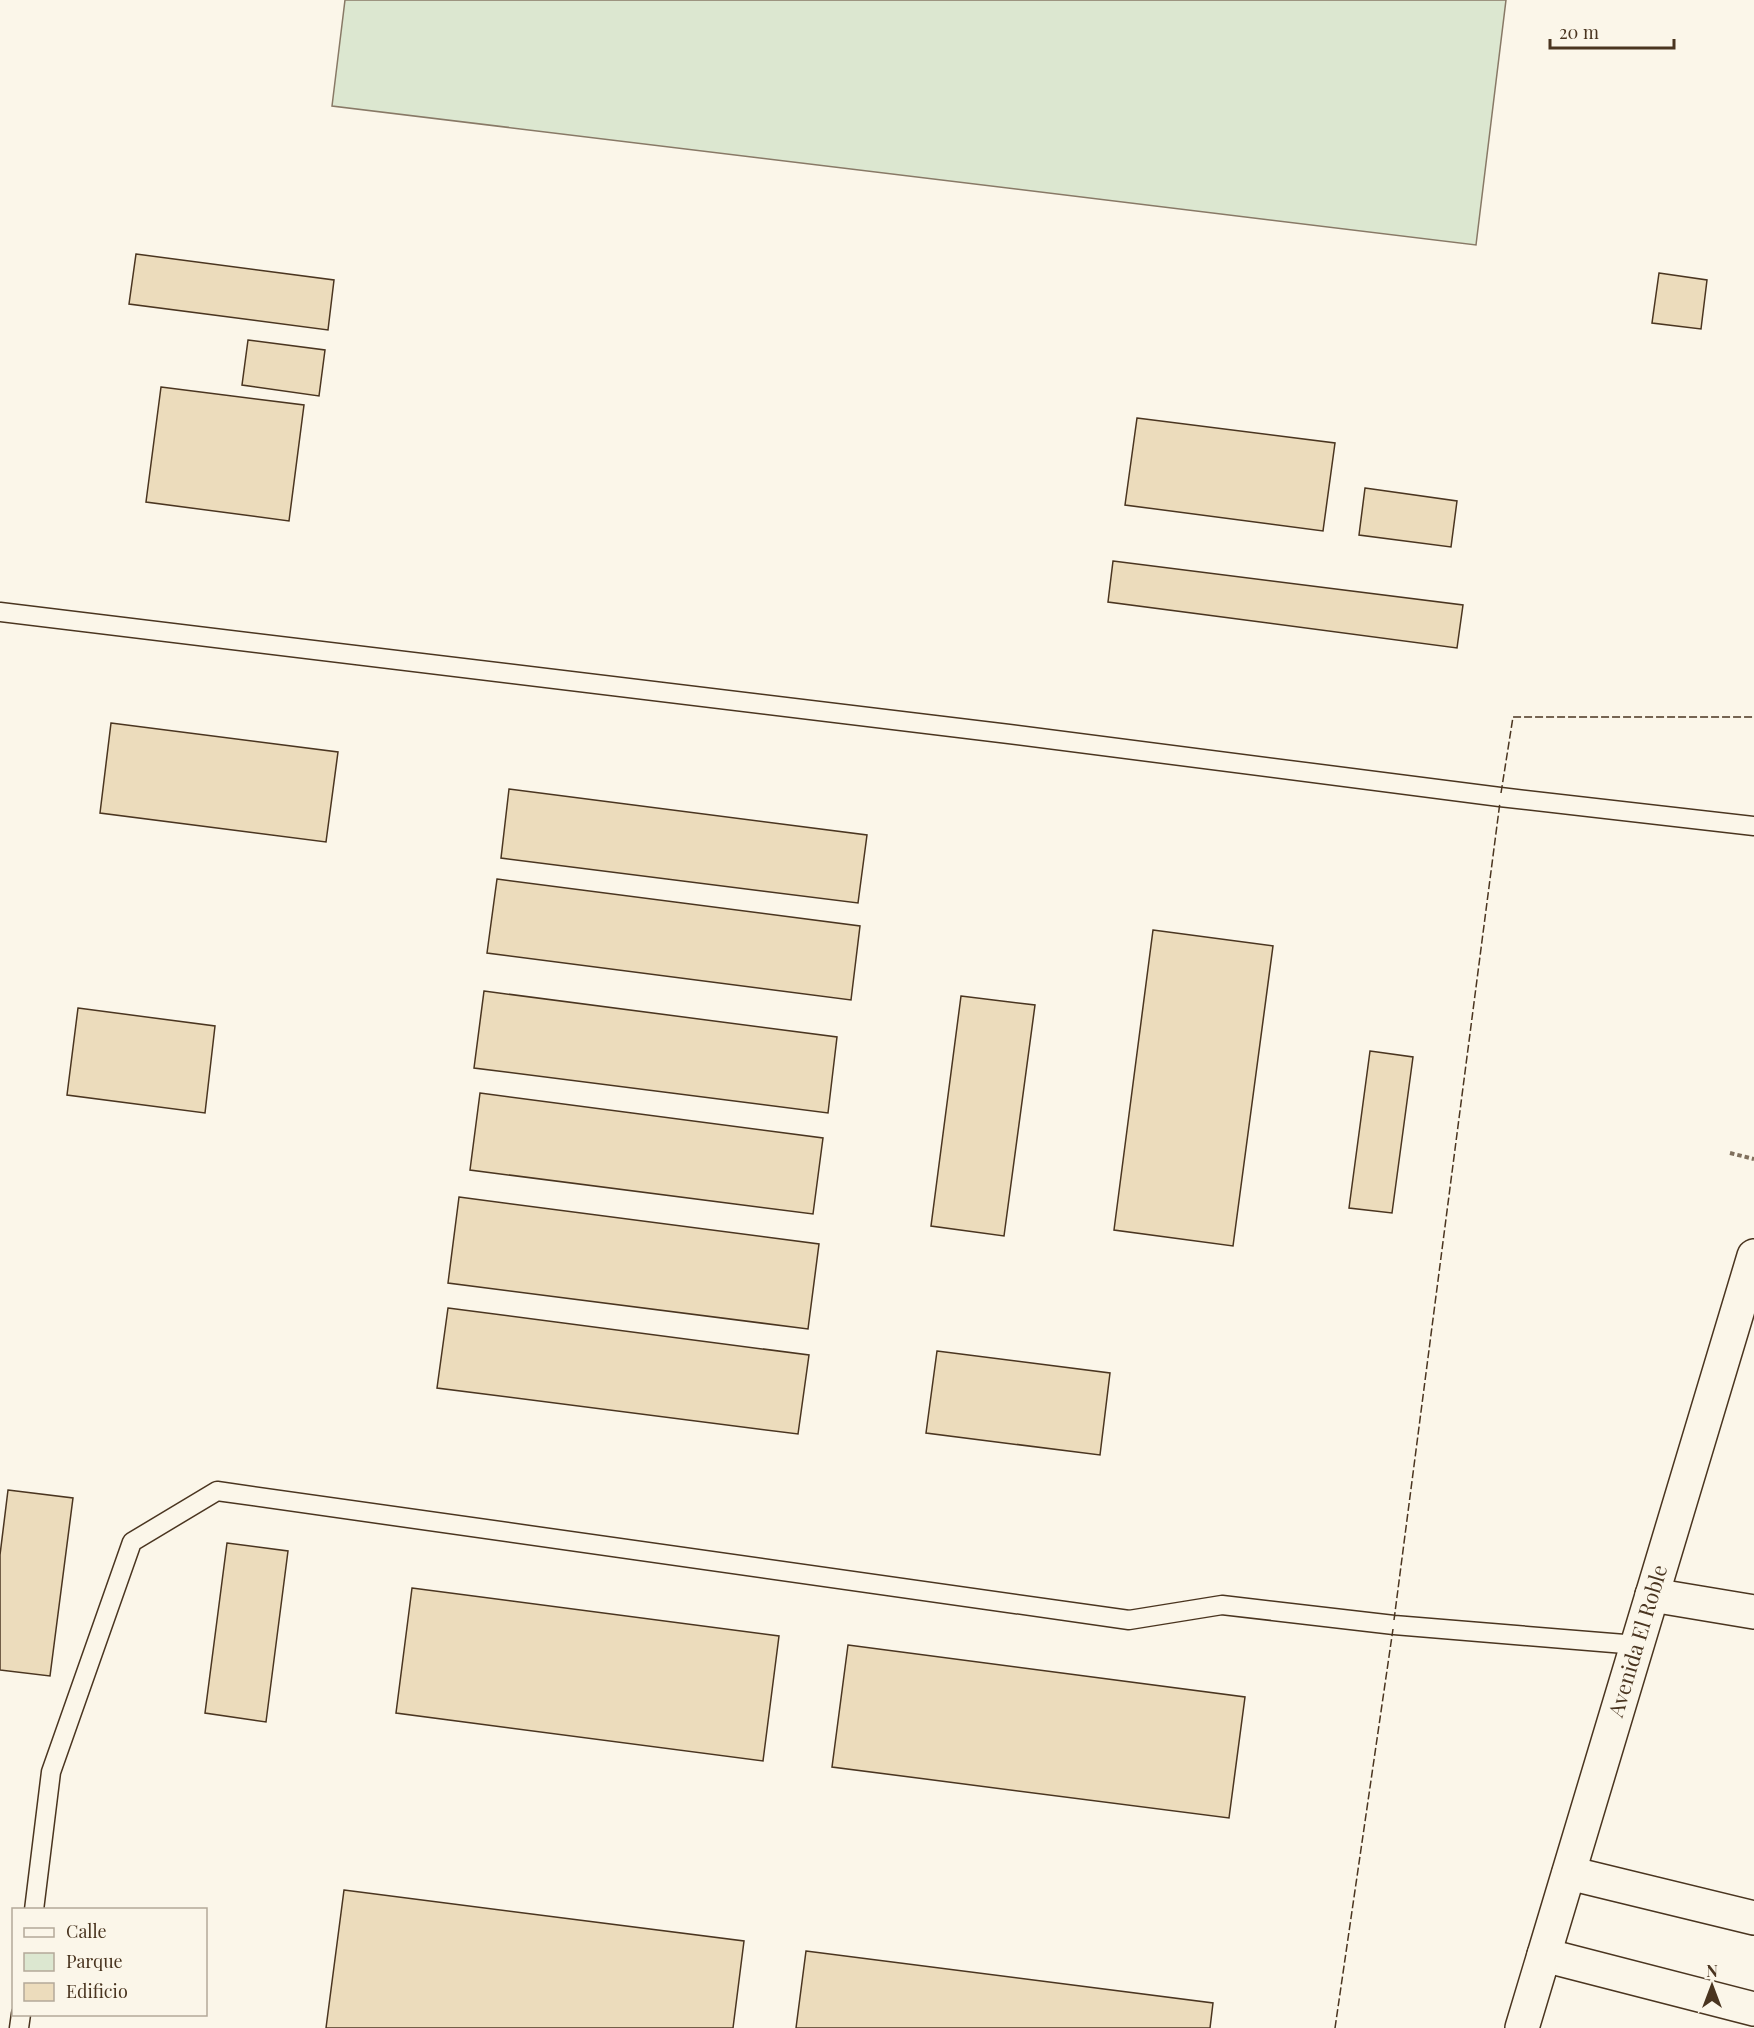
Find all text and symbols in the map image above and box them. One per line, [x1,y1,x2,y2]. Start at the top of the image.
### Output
scale bar [1550,12,1674,50]
text: 20 m [1559,20,1599,44]
street label: Avenida El Roble [1600,1561,1672,1721]
legend [12,1908,207,2016]
text: Calle [66,1919,107,1943]
text: Parque [66,1949,123,1973]
north arrow [1682,1956,1742,2016]
text: N [1706,1960,1718,1981]
text: Edificio [66,1979,128,2003]

